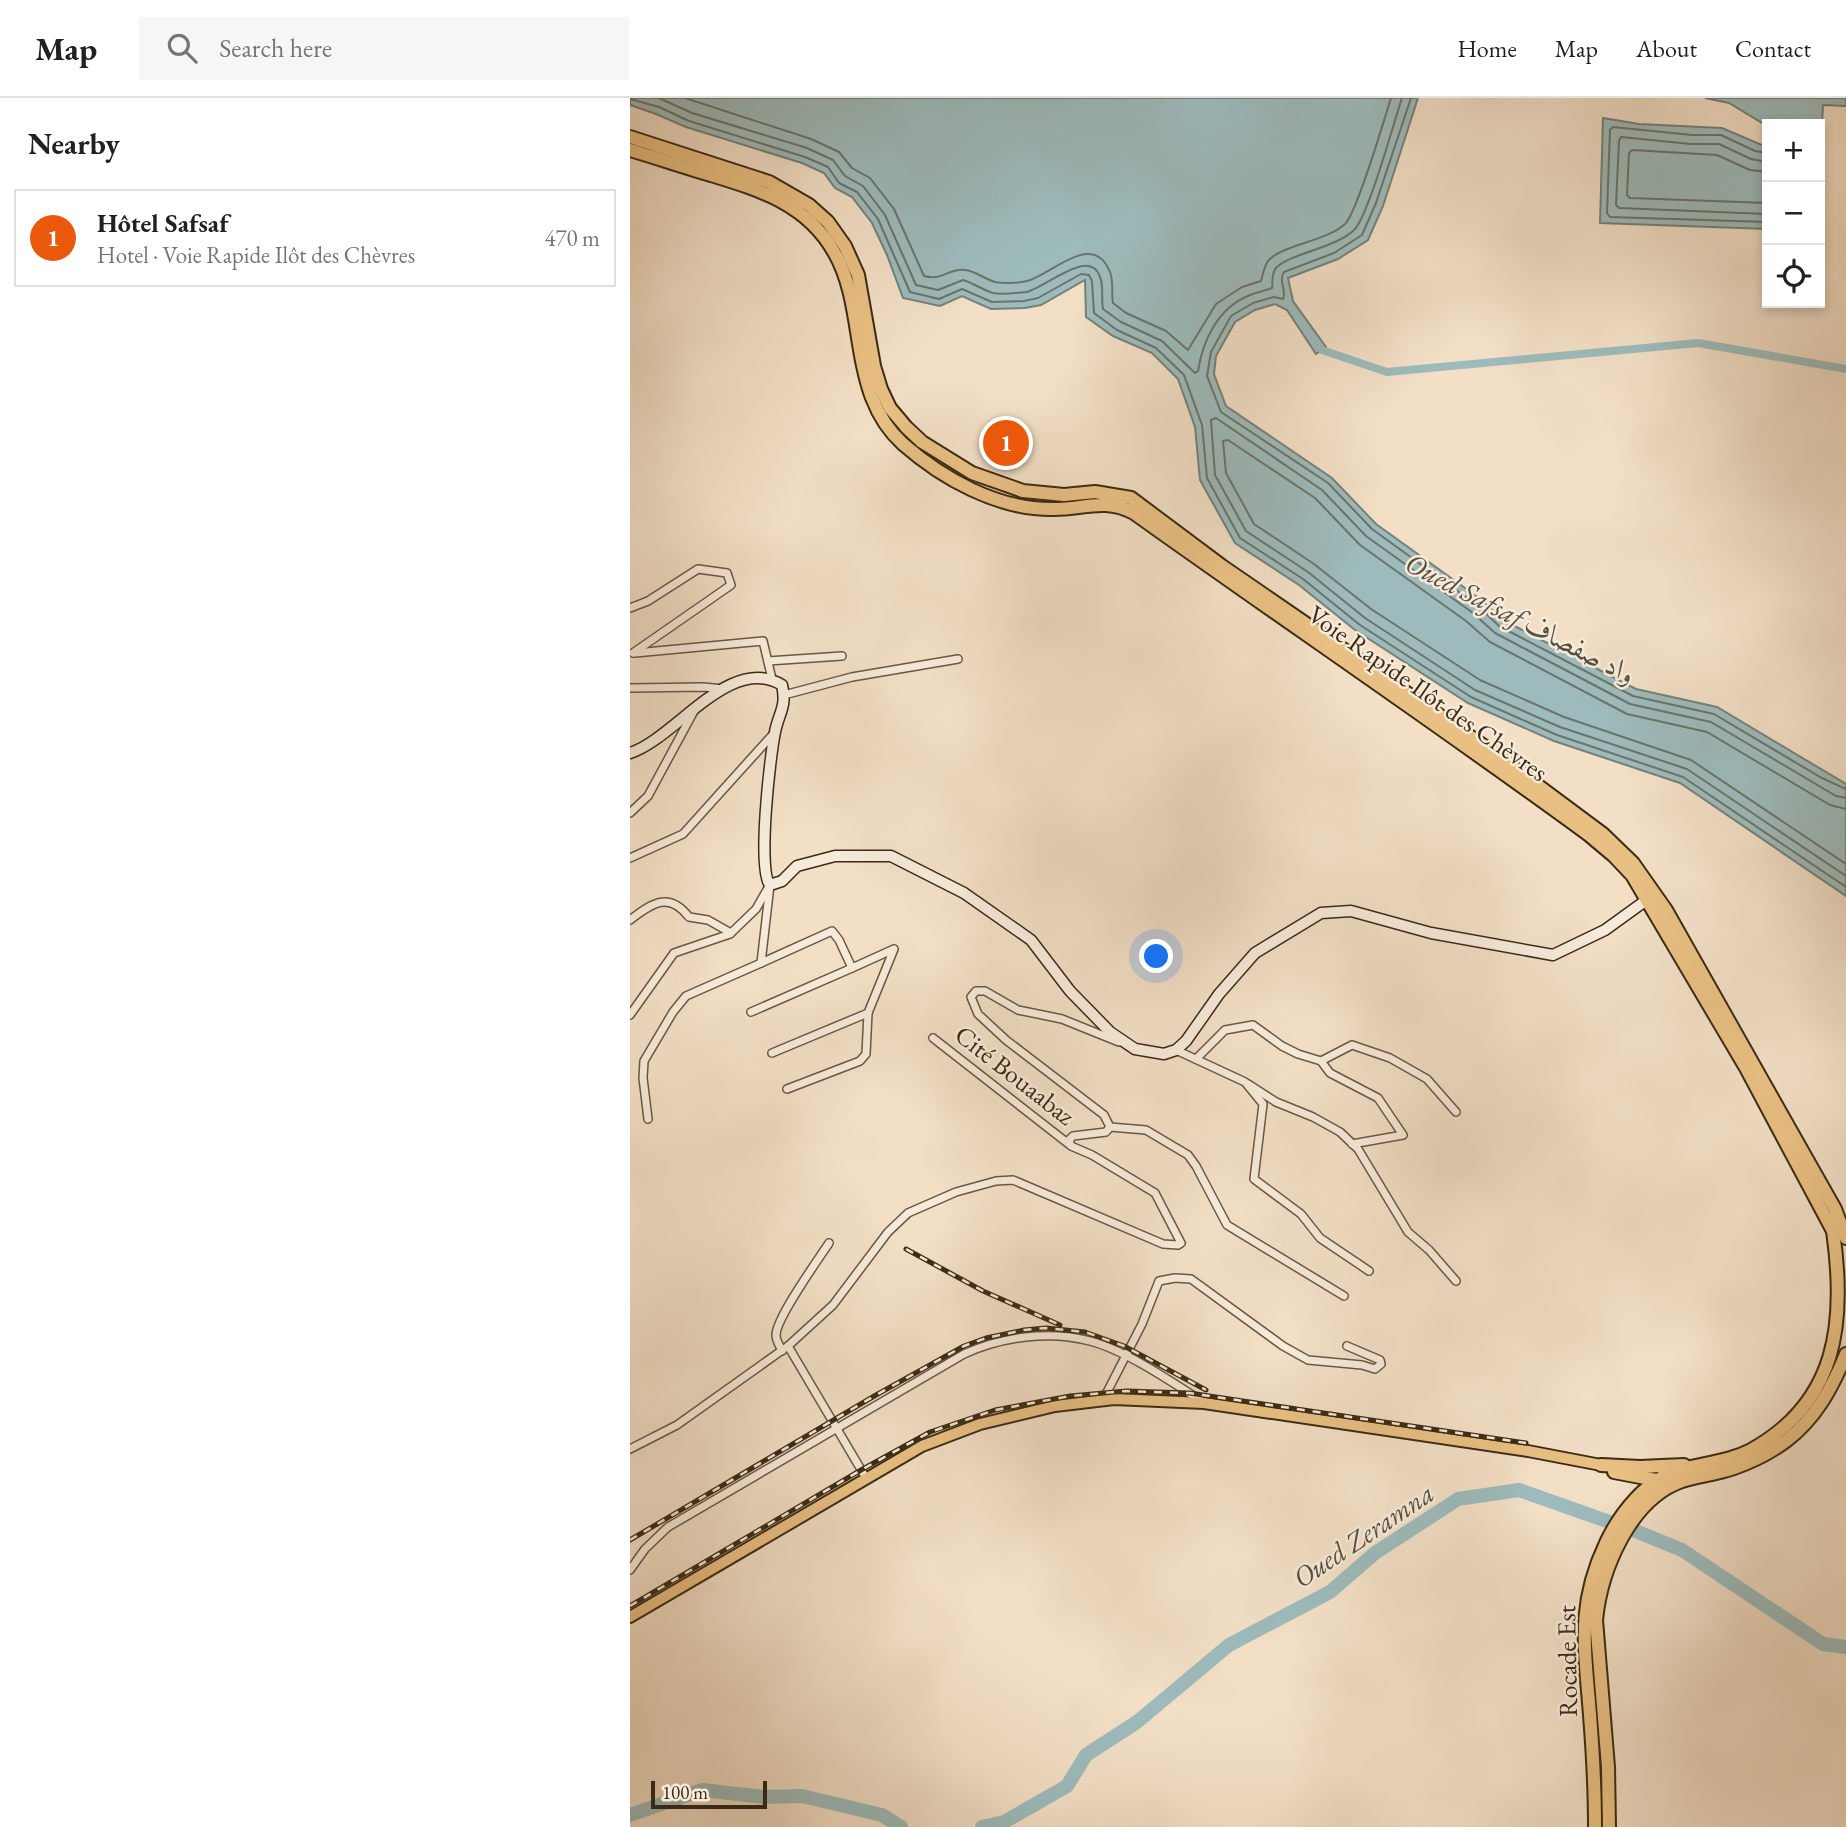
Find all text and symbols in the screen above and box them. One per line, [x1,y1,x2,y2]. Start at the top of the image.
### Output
search box [139,17,629,80]
text: Map [35,27,97,70]
icon: search [163,29,201,67]
text: Search here [219,31,332,65]
text: Home [1457,33,1517,64]
text: Map [1555,33,1598,64]
text: About [1636,33,1697,64]
text: Contact [1735,33,1811,64]
map controls [1762,119,1825,308]
button: + [1762,119,1825,182]
text: Nearby [28,124,120,163]
button: − [1762,182,1825,245]
text: Hôtel Safsaf [97,206,229,240]
text: 1 [47,223,59,253]
text: 470 m [544,223,600,253]
text: Hotel · Voie Rapide Ilôt des Chèvres [97,240,415,270]
button: locate [1762,245,1825,308]
pin: 1 [983,417,1029,469]
water label: Oued Safsaf واد صفصاف [1400,544,1642,692]
street label: Voie Rapide Ilôt des Chèvres [1301,597,1555,789]
your location [1139,939,1173,973]
street label: Cité Bouaabaz [948,1017,1082,1133]
water label: Oued Zeramna [1285,1475,1441,1595]
street label: Rocade Est [1549,1605,1585,1717]
scale bar [651,1778,766,1810]
text: 100 m [662,1780,708,1805]

